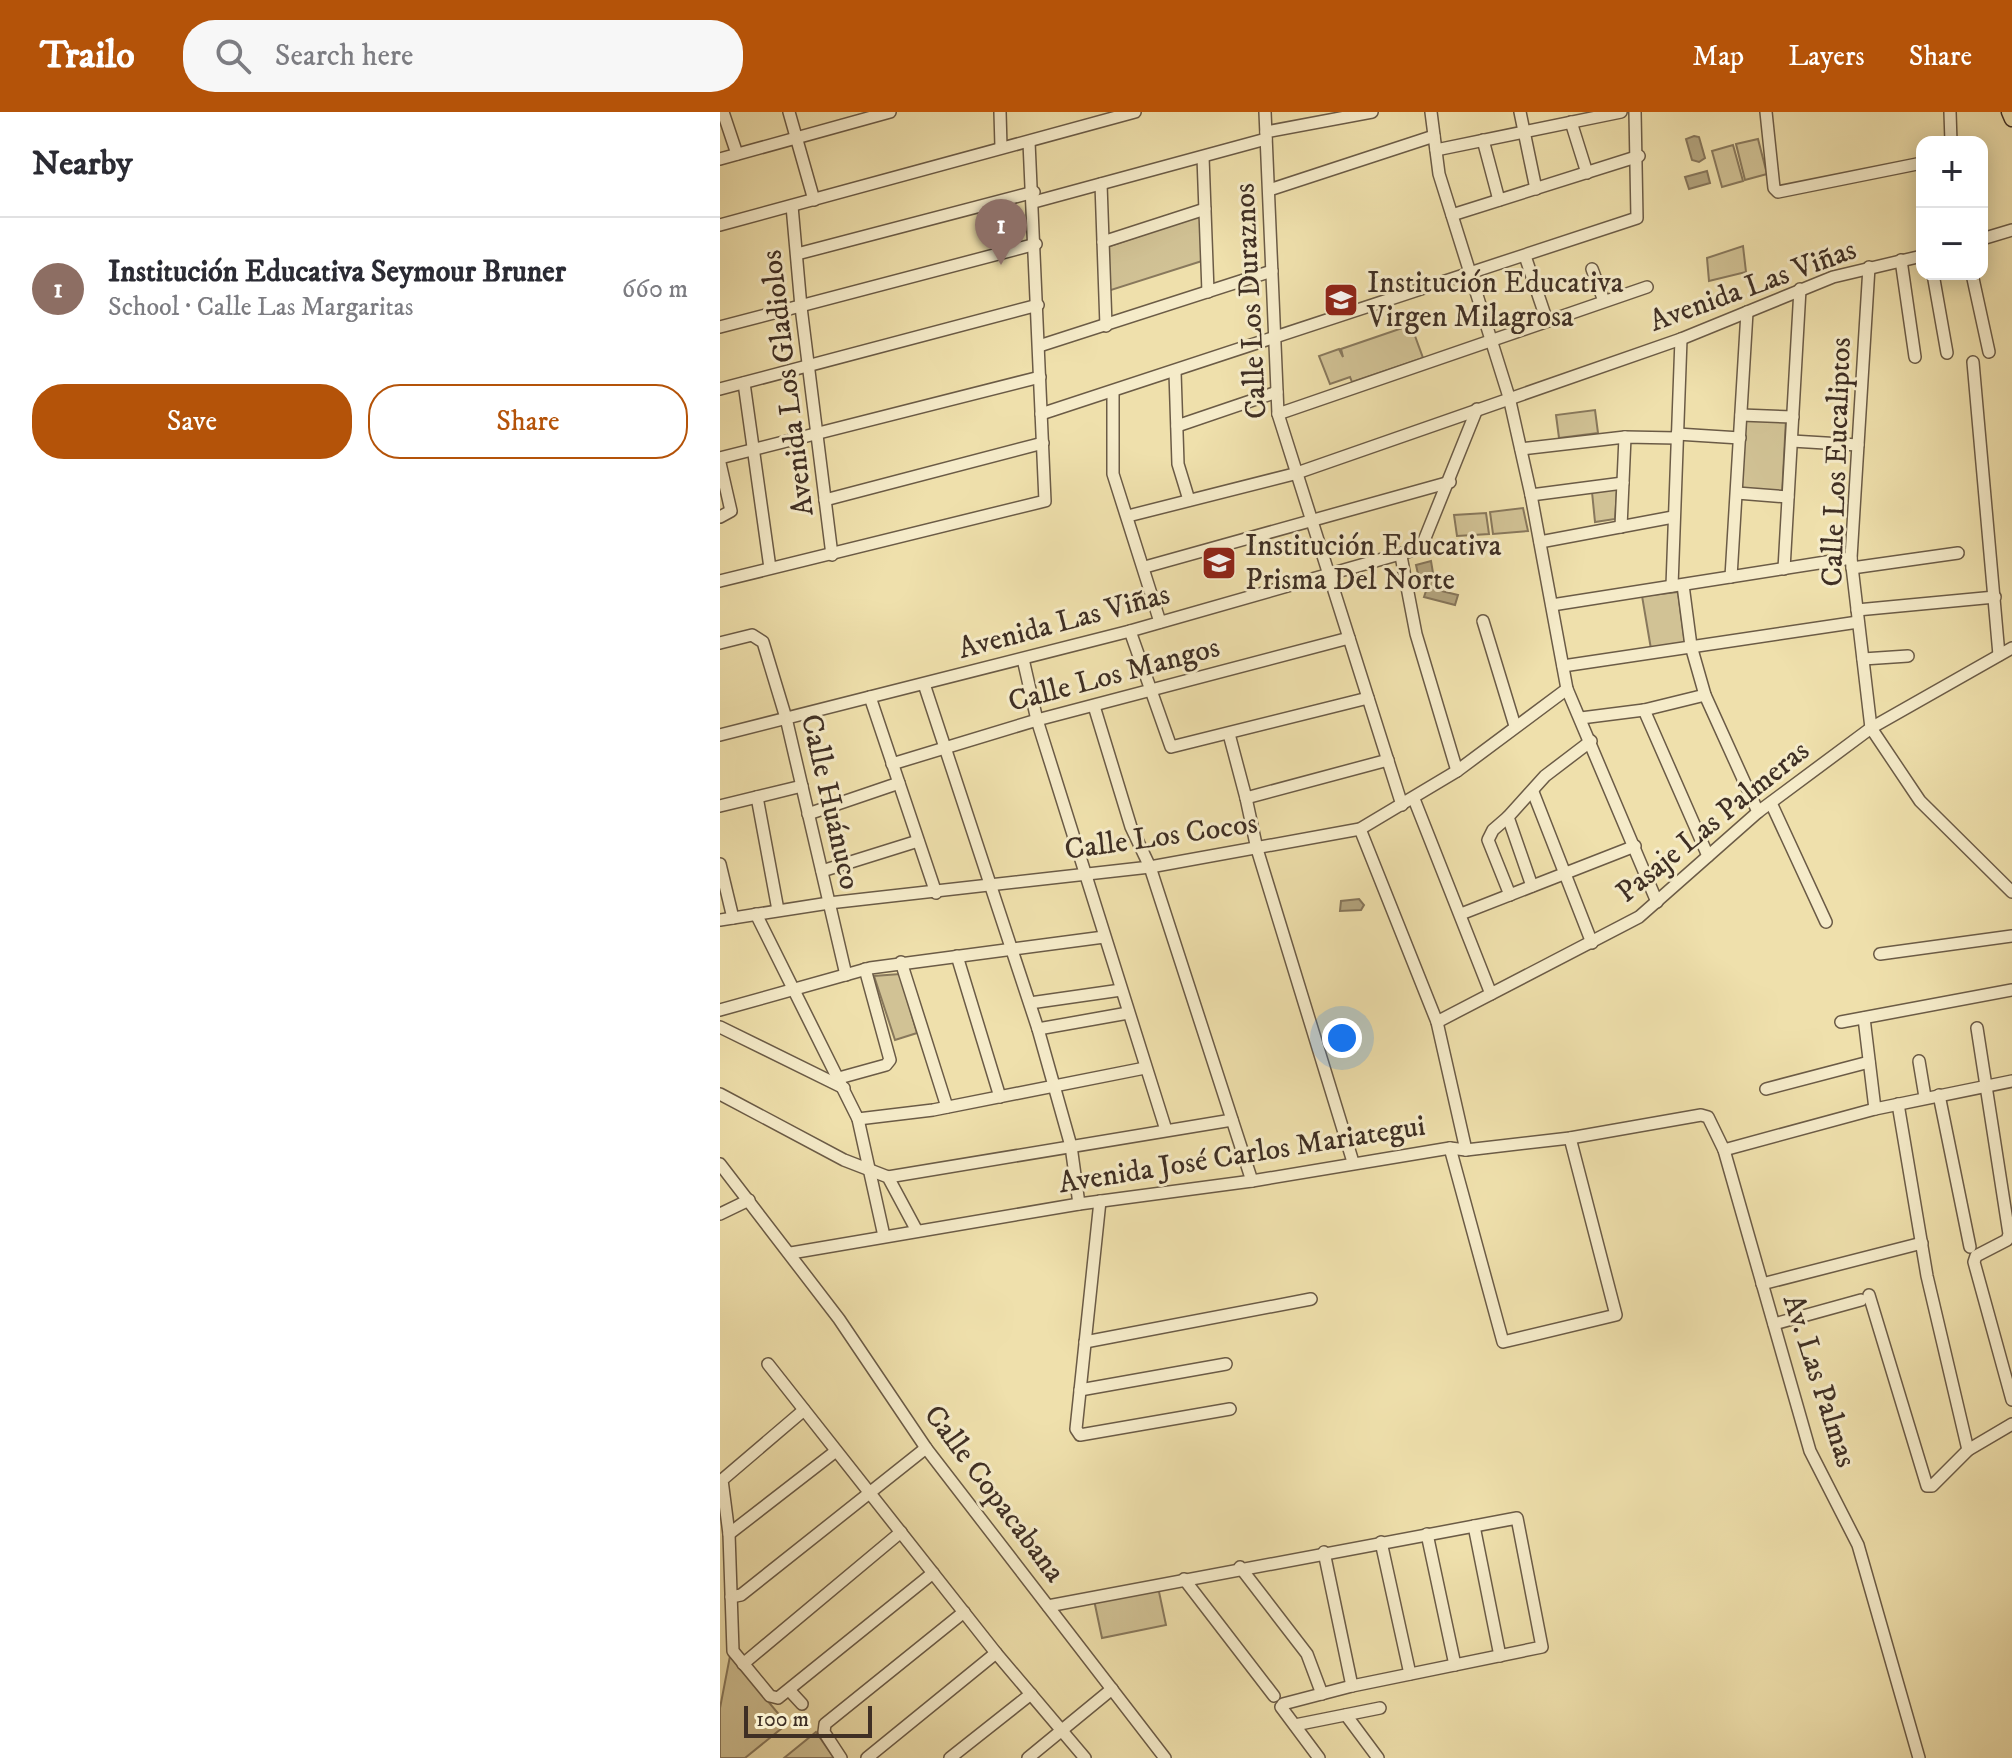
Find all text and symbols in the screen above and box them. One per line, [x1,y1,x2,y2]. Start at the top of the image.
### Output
search box [183,20,743,92]
text: Trailo [40,32,135,80]
icon: search [211,34,255,78]
text: Search here [275,38,413,75]
text: Map [1693,39,1744,74]
text: Layers [1788,39,1865,74]
text: Share [1909,39,1972,74]
map controls [1916,136,1988,280]
button: + [1916,136,1988,208]
text: Nearby [32,143,133,185]
street label: Calle Los Duraznos [1226,182,1276,420]
pin: 1 [975,199,1027,265]
button: − [1916,208,1988,280]
street label: Avenida Las Viñas [1645,231,1861,341]
street label: Avenida Los Gladiolos [753,248,823,518]
text: Institución Educativa Seymour Bruner [108,254,566,291]
place label: Institución Educativa Virgen Milagrosa [1366,265,1624,336]
text: 1 [53,273,63,306]
text: 660 m [622,273,688,306]
school or university icon: Institución Educativa Virgen Milagrosa [1322,281,1360,319]
text: School · Calle Las Margaritas [108,291,414,324]
street label: Calle Los Eucaliptos [1814,337,1860,587]
button: Save [32,384,352,459]
button: Share [368,384,688,459]
place label: Institución Educativa Prisma Del Norte [1245,528,1502,599]
school or university icon: Institución Educativa Prisma Del Norte [1200,544,1238,582]
street label: Avenida Las Viñas [954,576,1174,668]
street label: Calle Los Mangos [1004,629,1224,721]
street label: Calle Huánuco [792,711,868,893]
street label: Pasaje Las Palmeras [1609,733,1817,911]
street label: Calle Los Cocos [1062,805,1260,869]
your location [1322,1018,1362,1058]
street label: Avenida José Carlos Mariategui [1056,1108,1428,1202]
street label: Av. Las Palmas [1774,1290,1864,1472]
street label: Calle Copacabana [915,1398,1073,1590]
scale bar [744,1702,872,1738]
text: 100 m [756,1706,809,1733]

